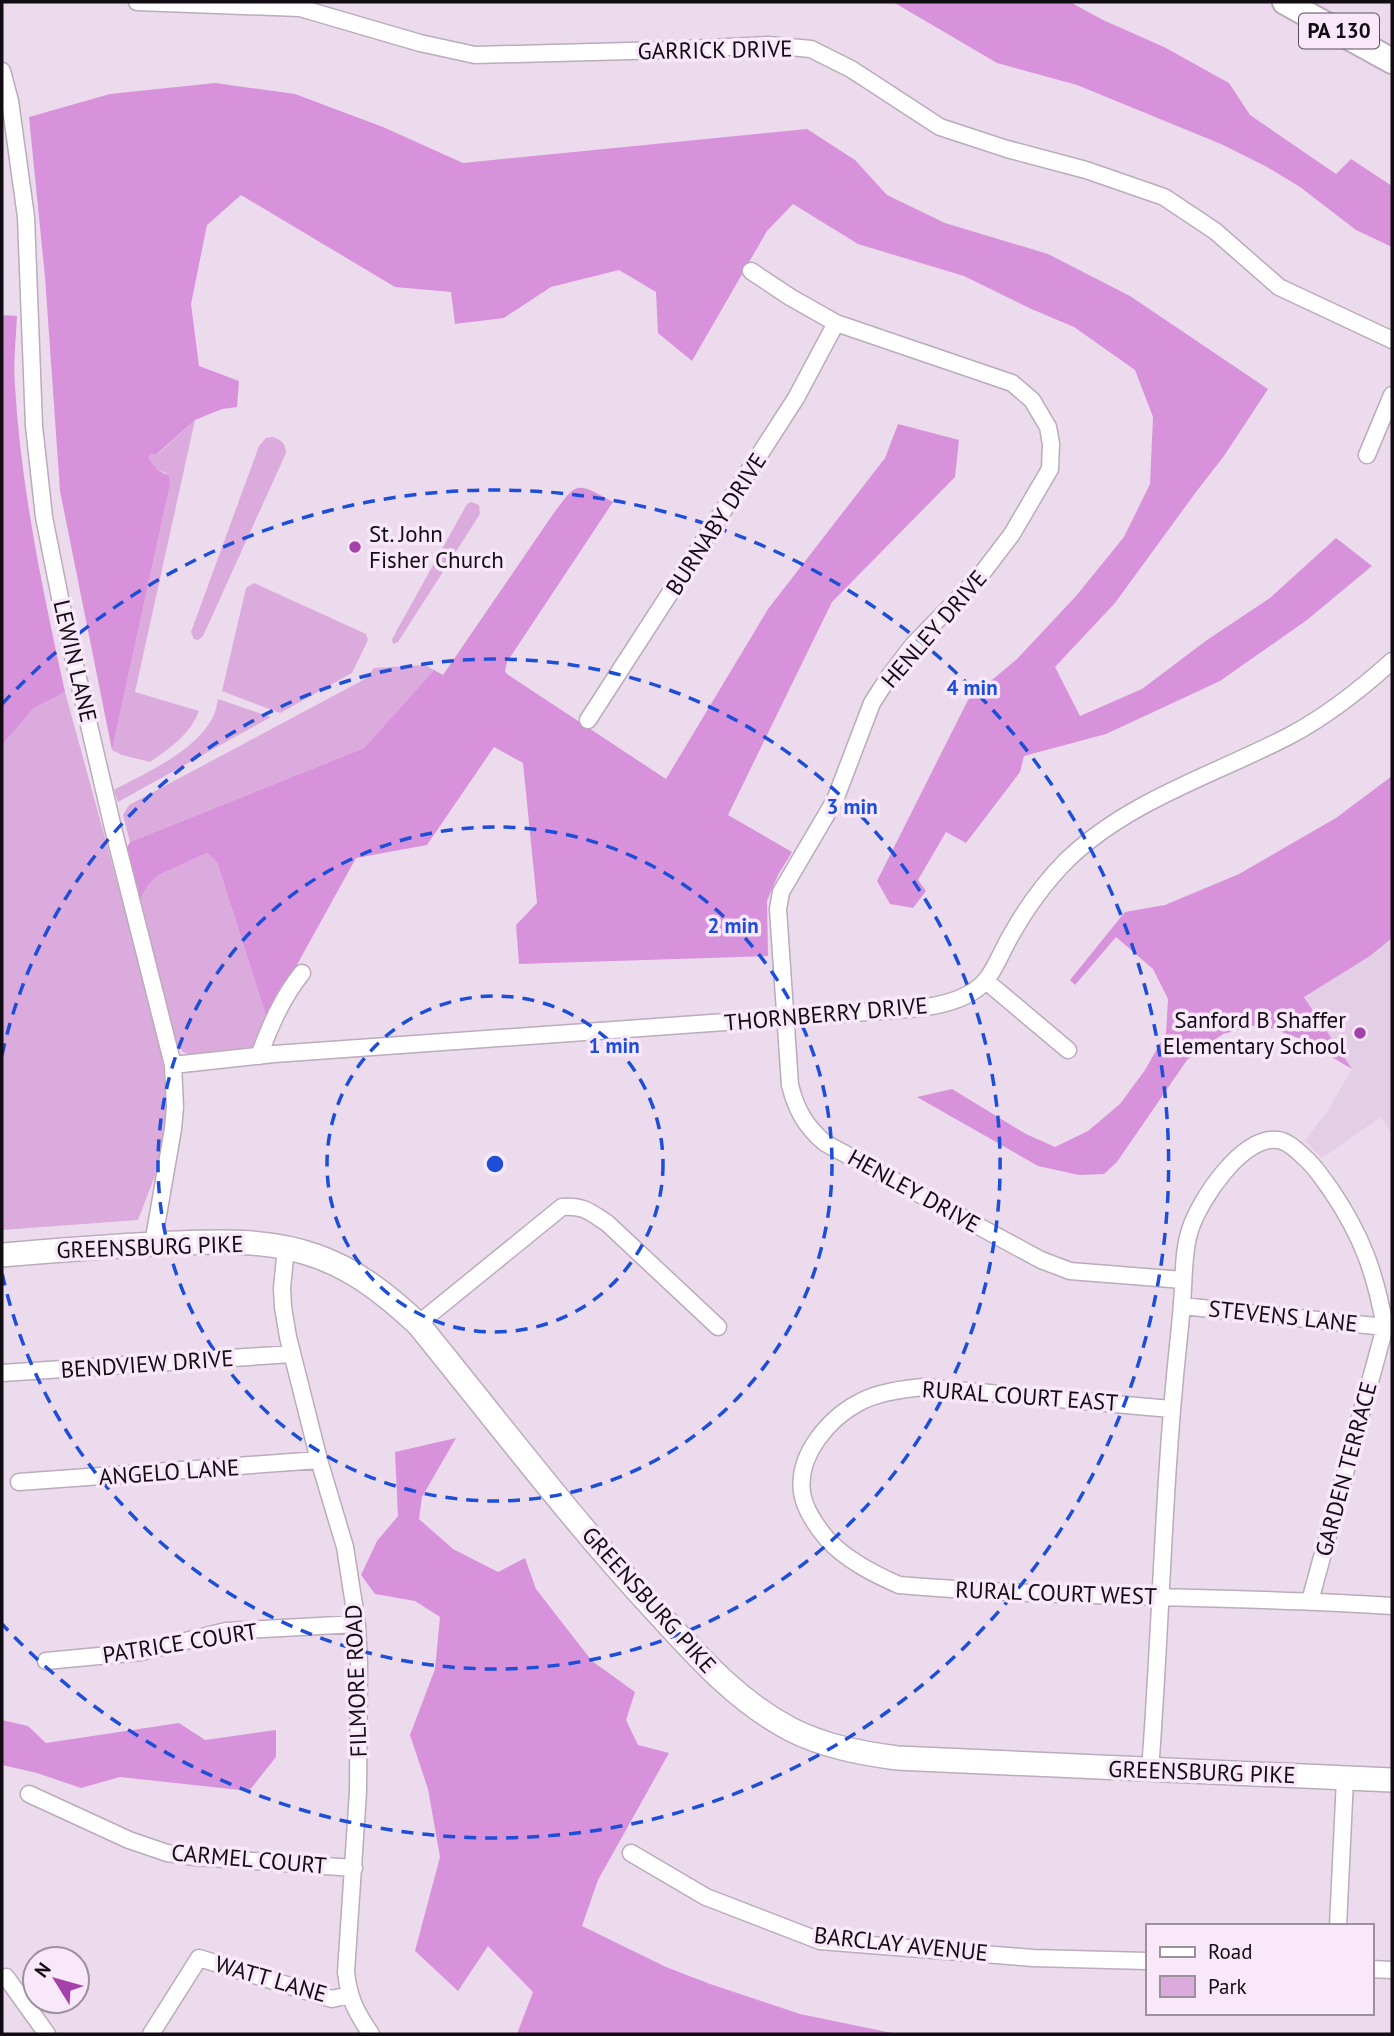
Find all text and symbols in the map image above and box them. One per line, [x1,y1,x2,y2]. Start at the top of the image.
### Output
road number: PA 130 [1299,14,1379,48]
street label: GARRICK DRIVE [637,34,793,65]
street label: BURNABY DRIVE [659,447,772,600]
place label: St. John Fisher Church [369,519,504,574]
marker: St. John Fisher Church [347,539,363,555]
street label: HENLEY DRIVE [875,564,993,694]
street label: LEWIN LANE [47,597,104,725]
text: 4 min [946,674,998,701]
text: 3 min [826,793,878,820]
text: 2 min [707,912,759,939]
street label: THORNBERRY DRIVE [723,990,929,1037]
place label: Sanford B Shaffer Elementary School [1163,1005,1346,1060]
marker: Sanford B Shaffer Elementary School [1352,1025,1368,1041]
text: 1 min [588,1032,640,1059]
street label: HENLEY DRIVE [843,1142,985,1239]
centre of rings [483,1152,507,1176]
street label: GREENSBURG PIKE [56,1229,244,1264]
street label: STEVENS LANE [1207,1293,1359,1338]
street label: BENDVIEW DRIVE [60,1343,234,1384]
street label: RURAL COURT EAST [921,1374,1119,1417]
street label: GARDEN TERRACE [1308,1378,1383,1559]
street label: ANGELO LANE [98,1452,240,1491]
street label: GREENSBURG PIKE [576,1520,723,1679]
street label: RURAL COURT WEST [955,1574,1158,1611]
street label: FILMORE ROAD [338,1604,373,1758]
street label: PATRICE COURT [100,1616,260,1669]
street label: GREENSBURG PIKE [1108,1754,1296,1789]
street label: CARMEL COURT [170,1837,328,1880]
street label: BARCLAY AVENUE [813,1920,990,1967]
legend [1146,1924,1373,2015]
text: Road [1208,1938,1252,1965]
north arrow [21,1945,91,2015]
street label: WATT LANE [212,1949,330,2008]
text: N [29,1958,56,1982]
text: Park [1208,1973,1247,2000]

